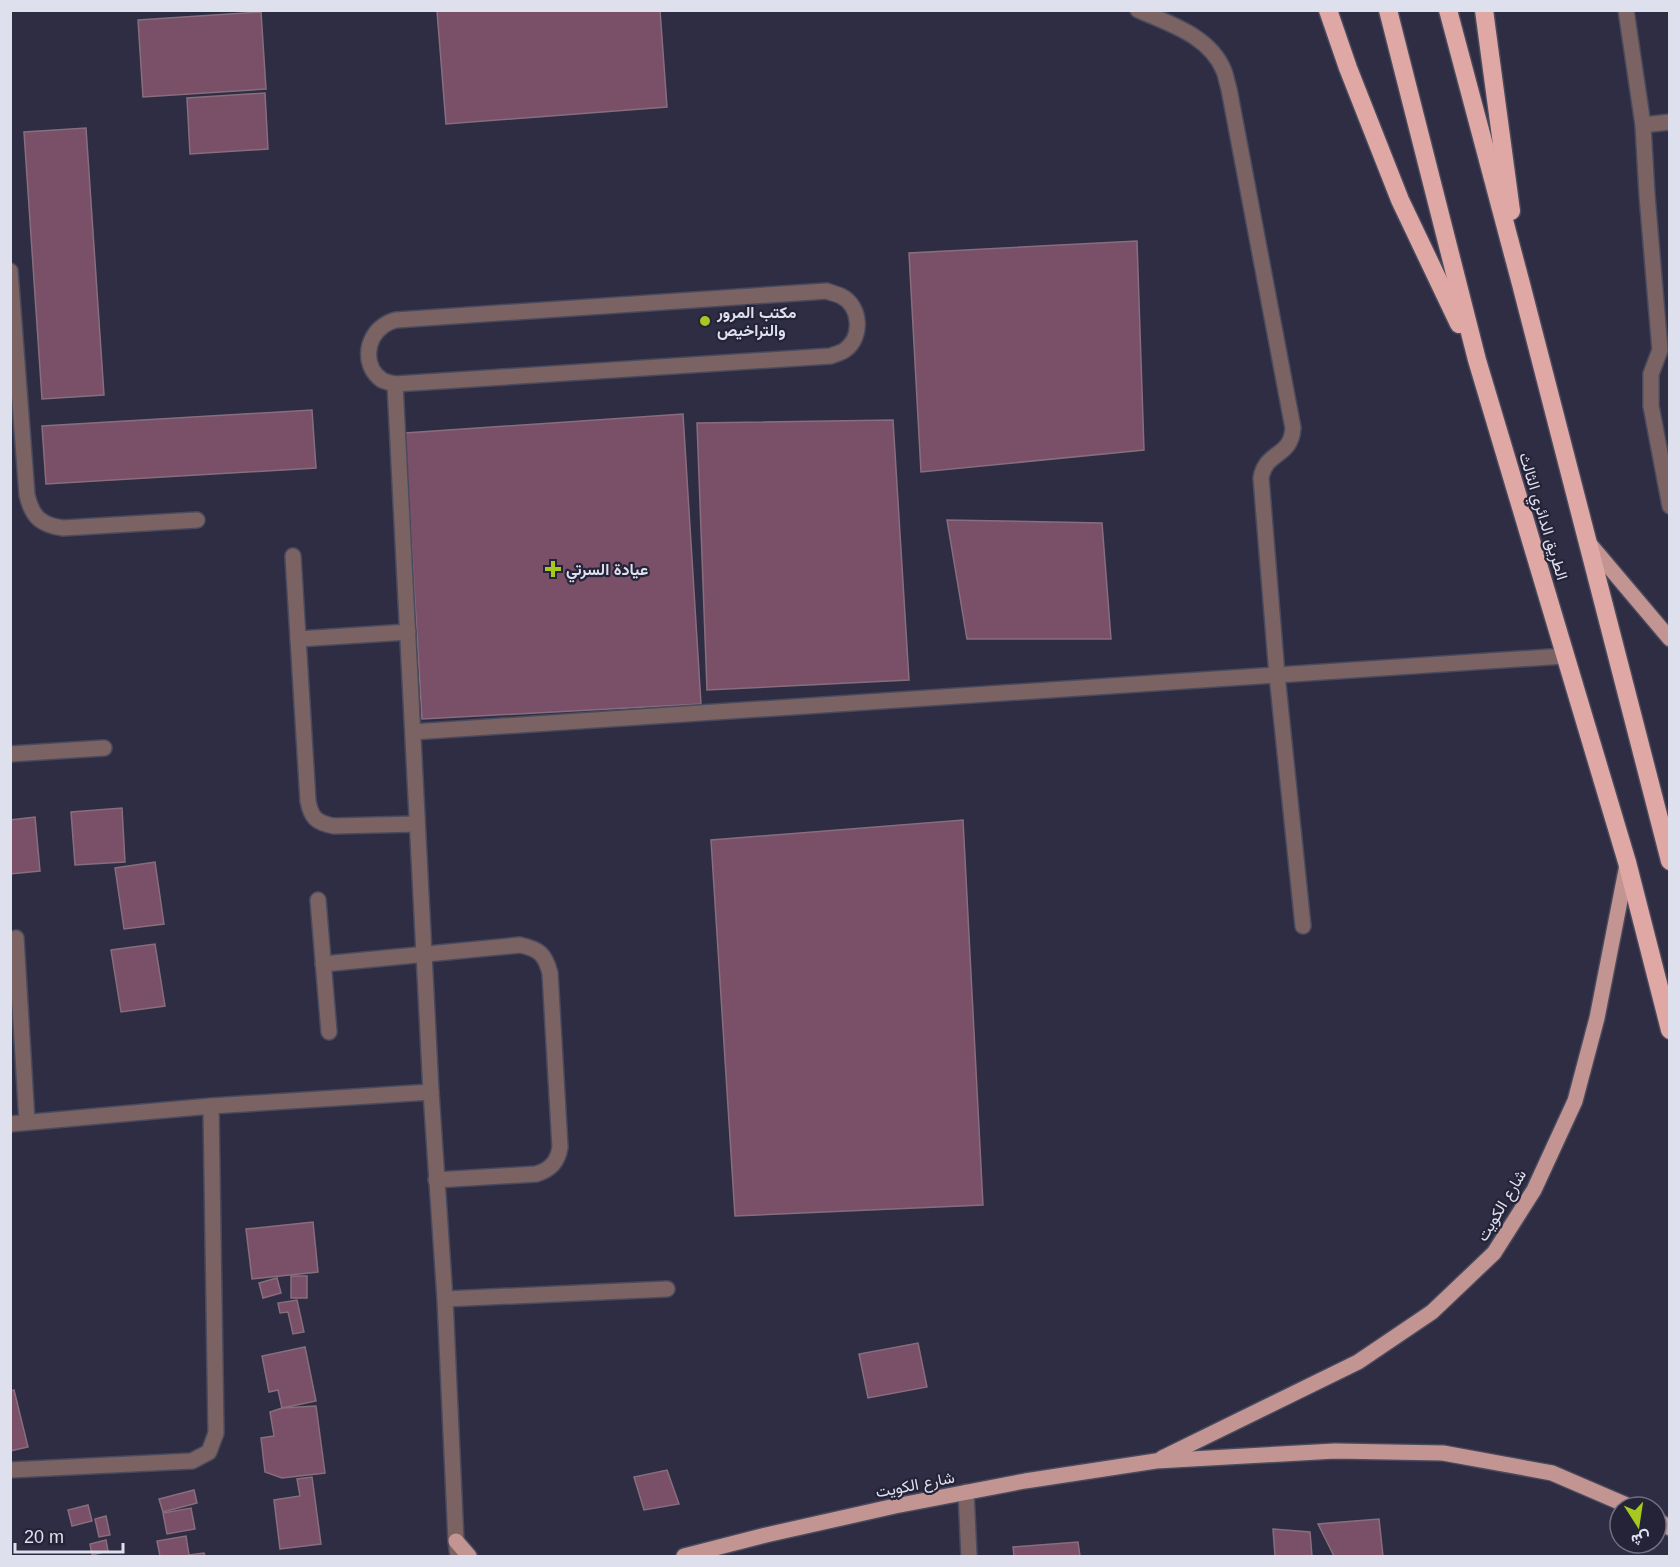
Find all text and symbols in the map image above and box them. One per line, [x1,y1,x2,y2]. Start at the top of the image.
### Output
place label: مكتب المرور والتراخيص [716,304,797,341]
marker: مكتب المرور والتراخيص [698,314,712,328]
street label: الطريق الدائري الثالث [1511,450,1571,583]
marker: عيادة السرتي [544,560,562,578]
place label: عيادة السرتي [566,561,648,583]
street label: شارع الكويت [1474,1167,1532,1246]
street label: شارع الكويت [874,1469,957,1503]
north arrow [1608,1495,1668,1555]
scale bar [15,1516,123,1554]
text: 20 m [24,1527,64,1547]
text: ش [1630,1528,1652,1549]

